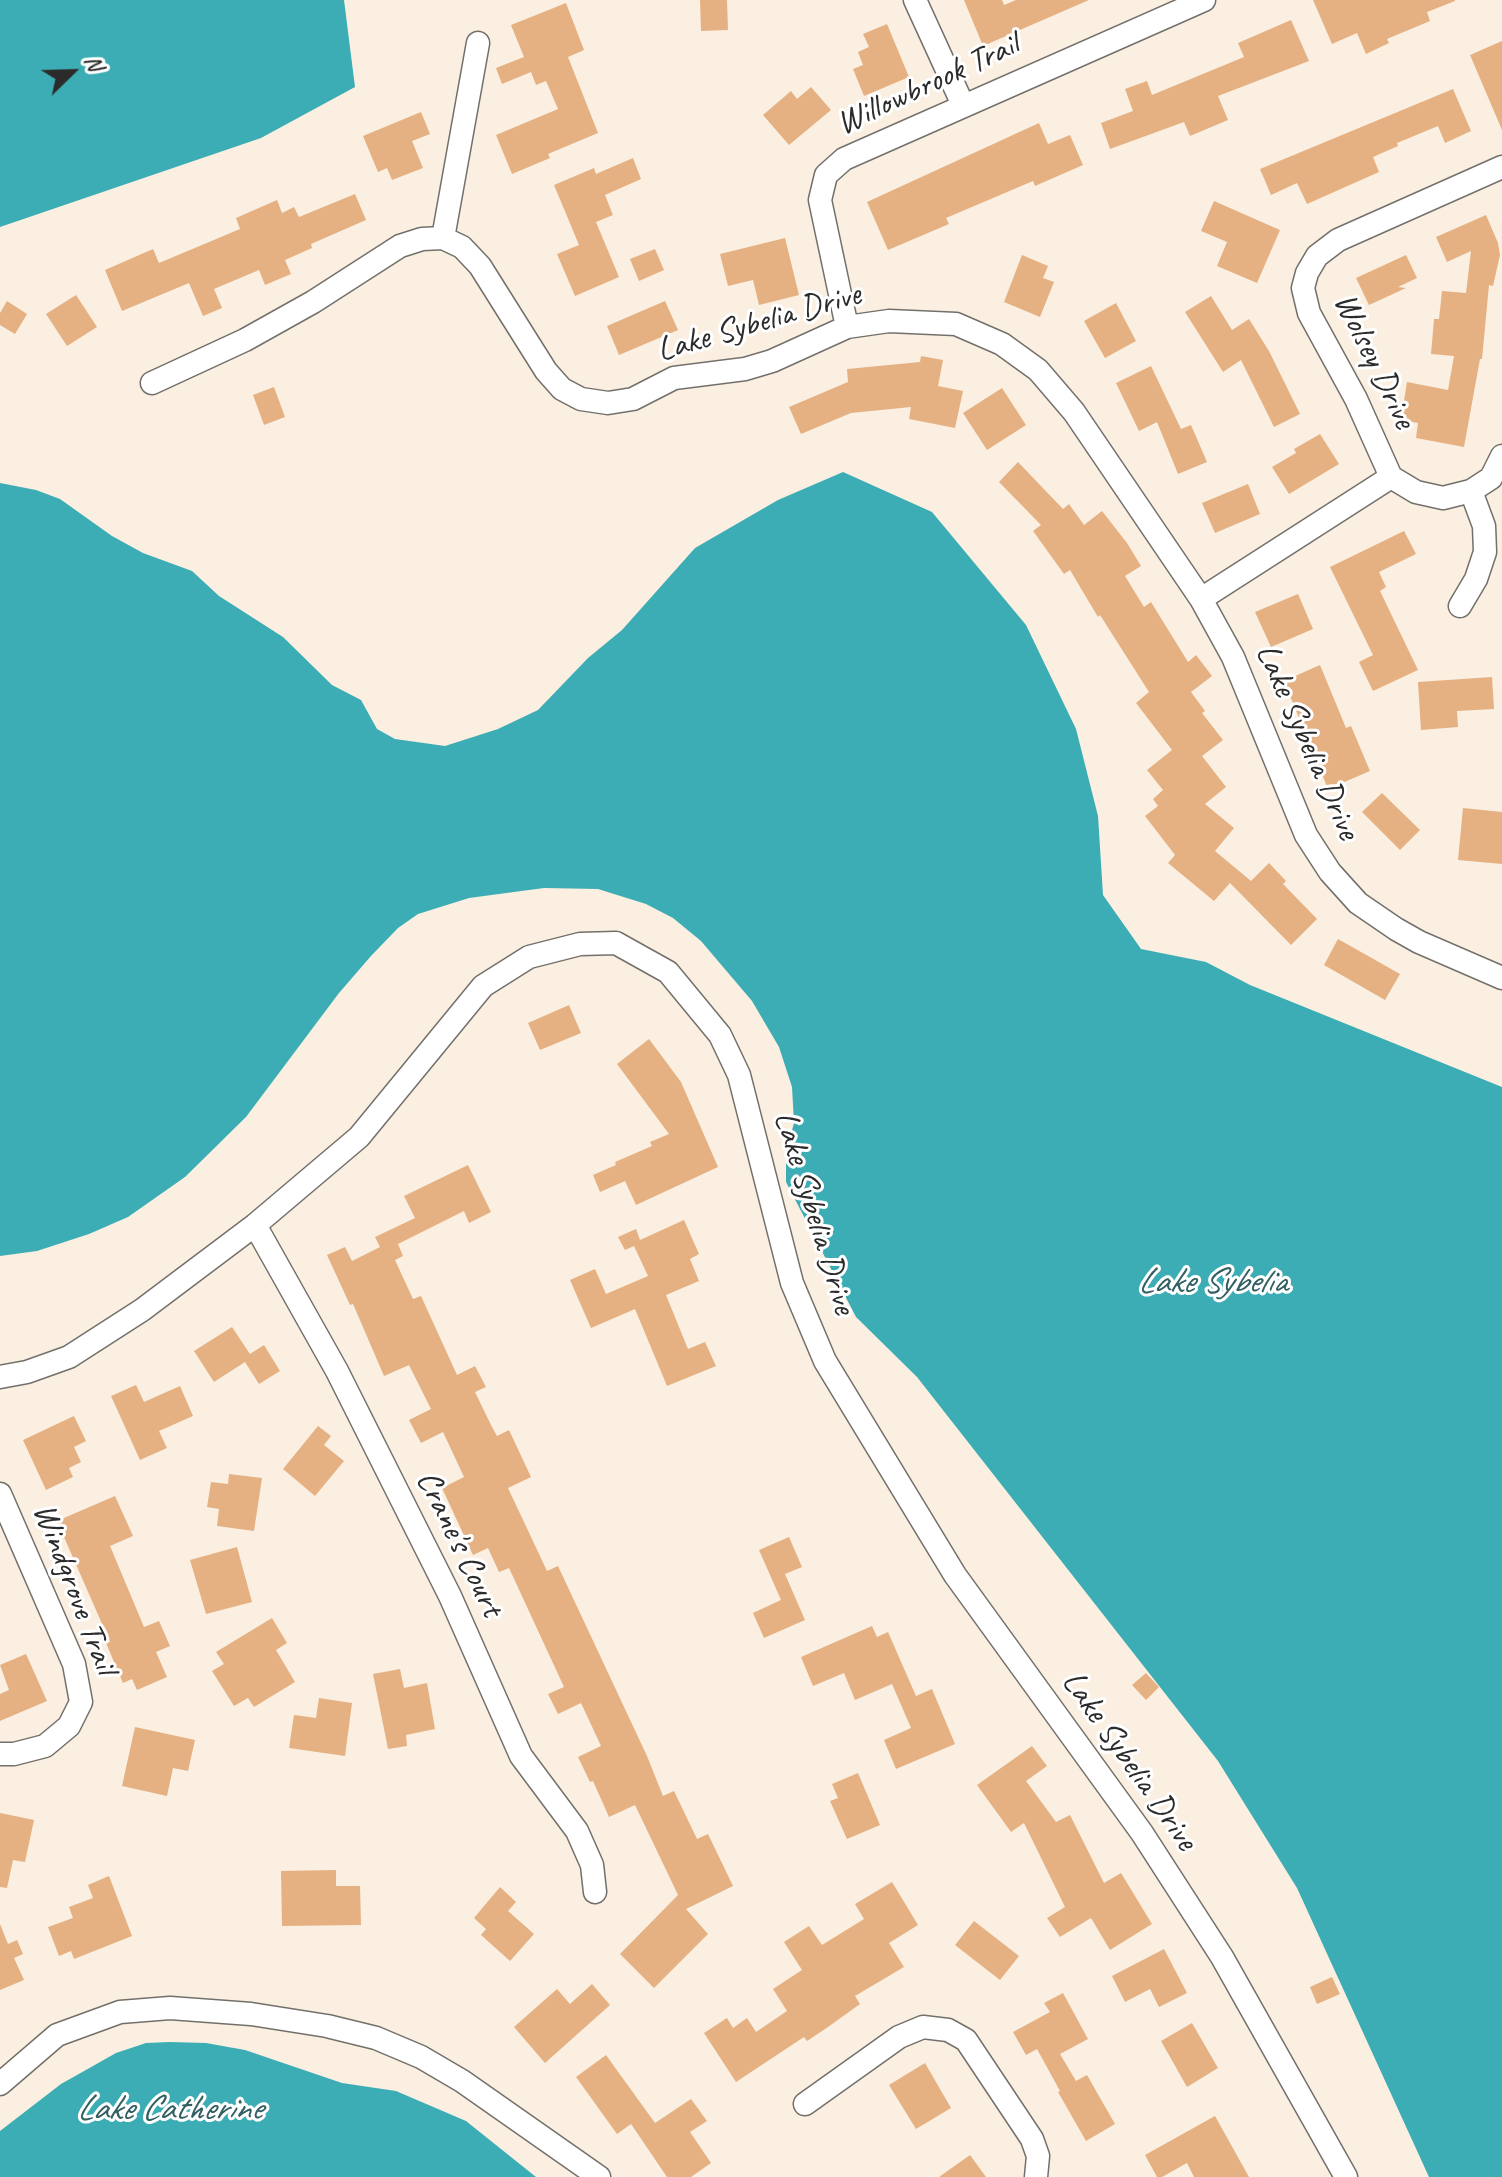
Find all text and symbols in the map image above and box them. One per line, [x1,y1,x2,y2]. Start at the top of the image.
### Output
street label: Willowbrook Trail [830,25,1026,145]
north arrow [32,32,112,112]
text: N [79,51,110,74]
street label: Lake Sybelia Drive [653,274,865,372]
street label: Wolsey Drive [1324,287,1424,435]
street label: Lake Sybelia Drive [1246,638,1368,846]
street label: Lake Sybelia Drive [764,1107,864,1319]
water label: Lake Sybelia [1138,1261,1286,1305]
street label: Crane's Court [406,1464,512,1624]
street label: Windgrove Trail [23,1498,125,1680]
street label: Lake Sybelia Drive [1052,1663,1206,1859]
water label: Lake Catherine [77,2088,261,2132]

